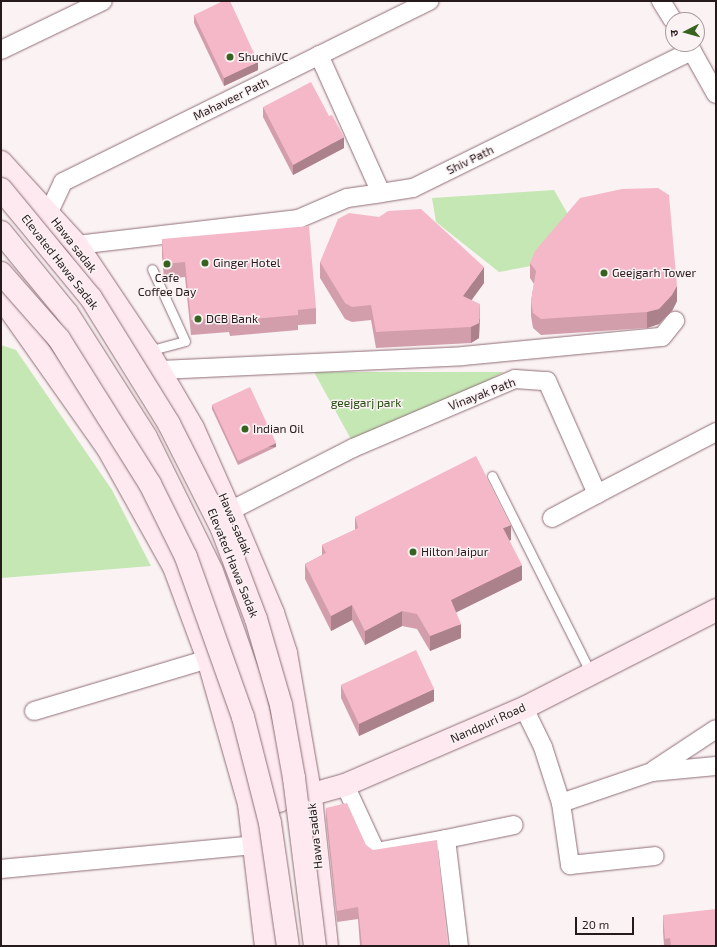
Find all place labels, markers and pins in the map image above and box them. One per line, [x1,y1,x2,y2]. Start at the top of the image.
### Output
place label: ShuchiVC [238,50,288,64]
marker: ShuchiVC [225,52,235,62]
place label: Ginger Hotel [213,256,280,270]
marker: Ginger Hotel [200,258,210,268]
marker: Cafe Coffee Day [162,259,172,269]
place label: Geejgarh Tower [612,266,697,280]
marker: Geejgarh Tower [599,268,609,278]
place label: Cafe Coffee Day [138,271,196,299]
place label: DCB Bank [206,312,258,326]
marker: DCB Bank [193,314,203,324]
place label: Indian Oil [253,422,304,436]
marker: Indian Oil [240,424,250,434]
place label: Hilton Jaipur [421,545,489,559]
marker: Hilton Jaipur [408,547,418,557]

